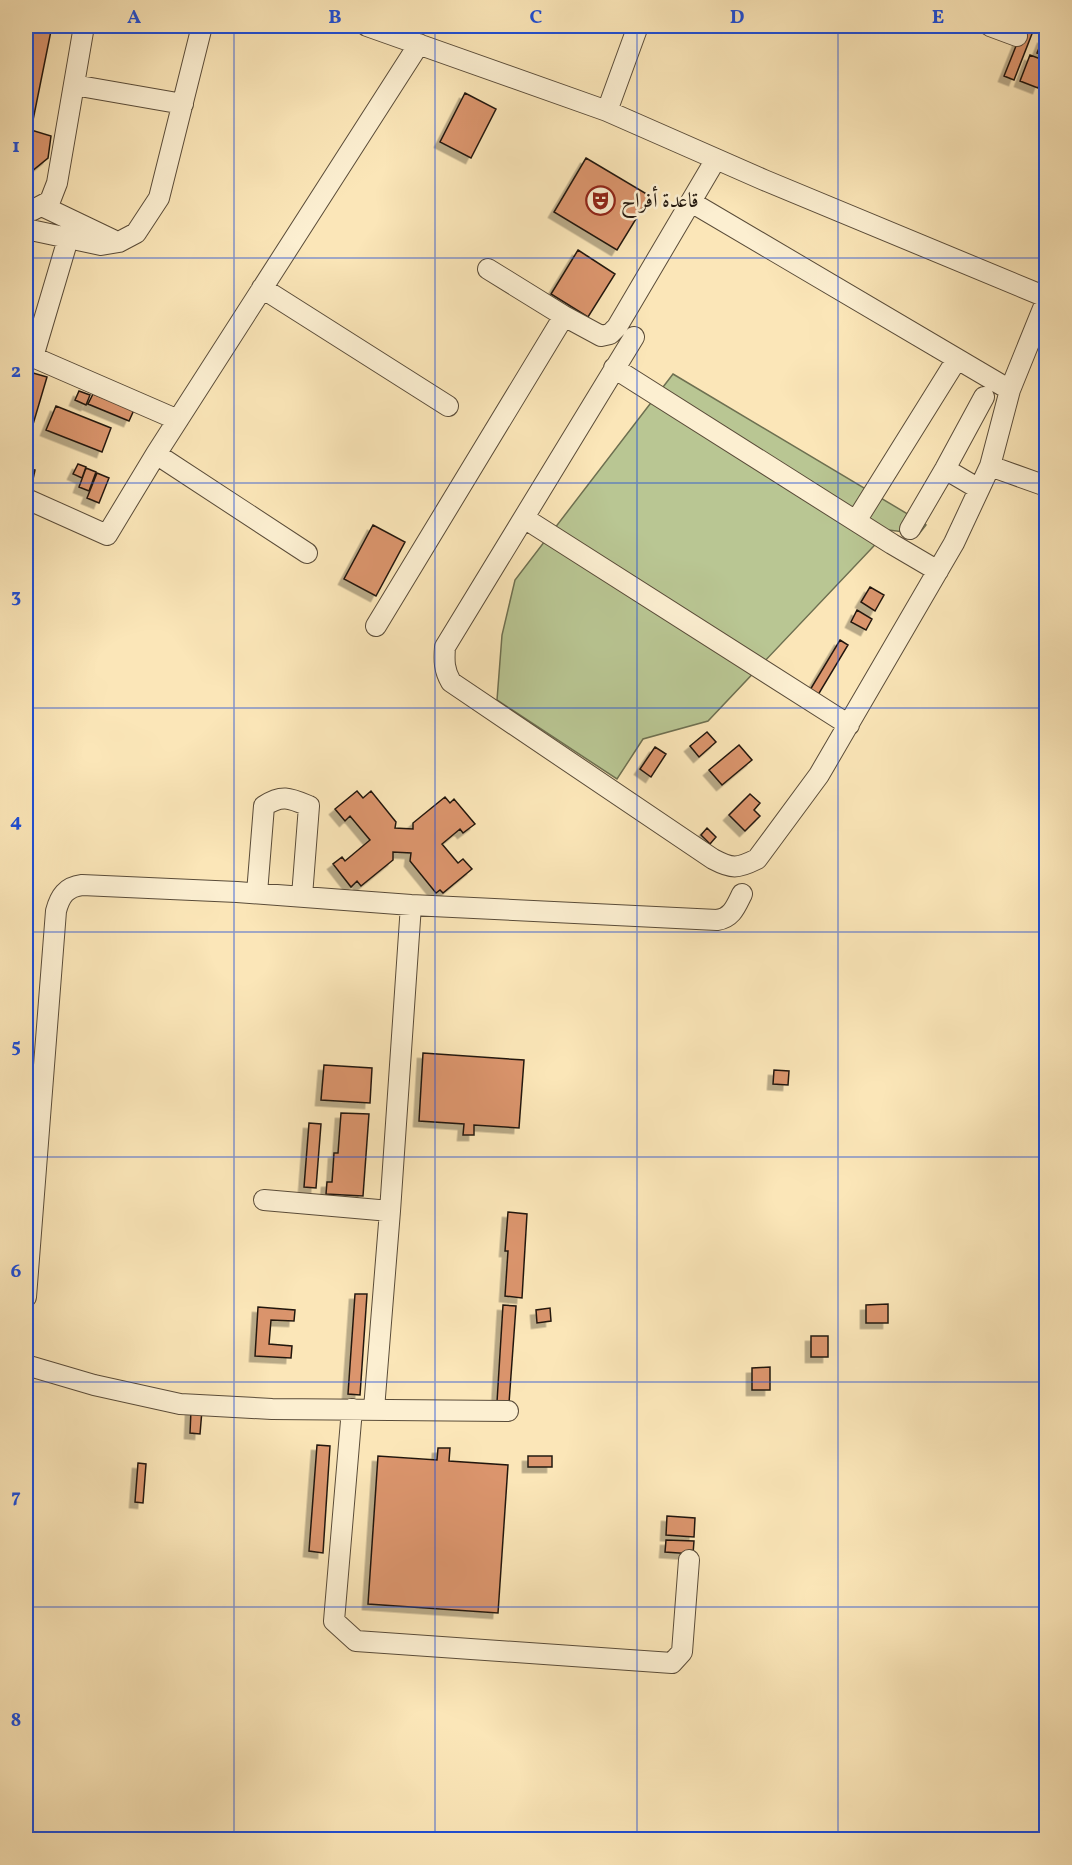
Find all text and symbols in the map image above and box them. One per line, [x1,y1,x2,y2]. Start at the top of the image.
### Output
text: A [127,4,141,32]
text: B [328,4,342,32]
text: C [530,4,543,32]
text: D [730,4,744,32]
text: E [932,4,944,32]
text: 1 [12,133,20,161]
theatre icon: قاعدة أفراح [584,185,616,217]
place label: قاعدة أفراح [621,185,699,219]
text: 2 [11,358,21,386]
text: 3 [11,583,21,611]
text: 4 [10,808,22,836]
text: 5 [11,1033,21,1061]
text: 6 [11,1258,22,1286]
text: 7 [11,1483,21,1511]
text: 8 [11,1707,21,1735]

